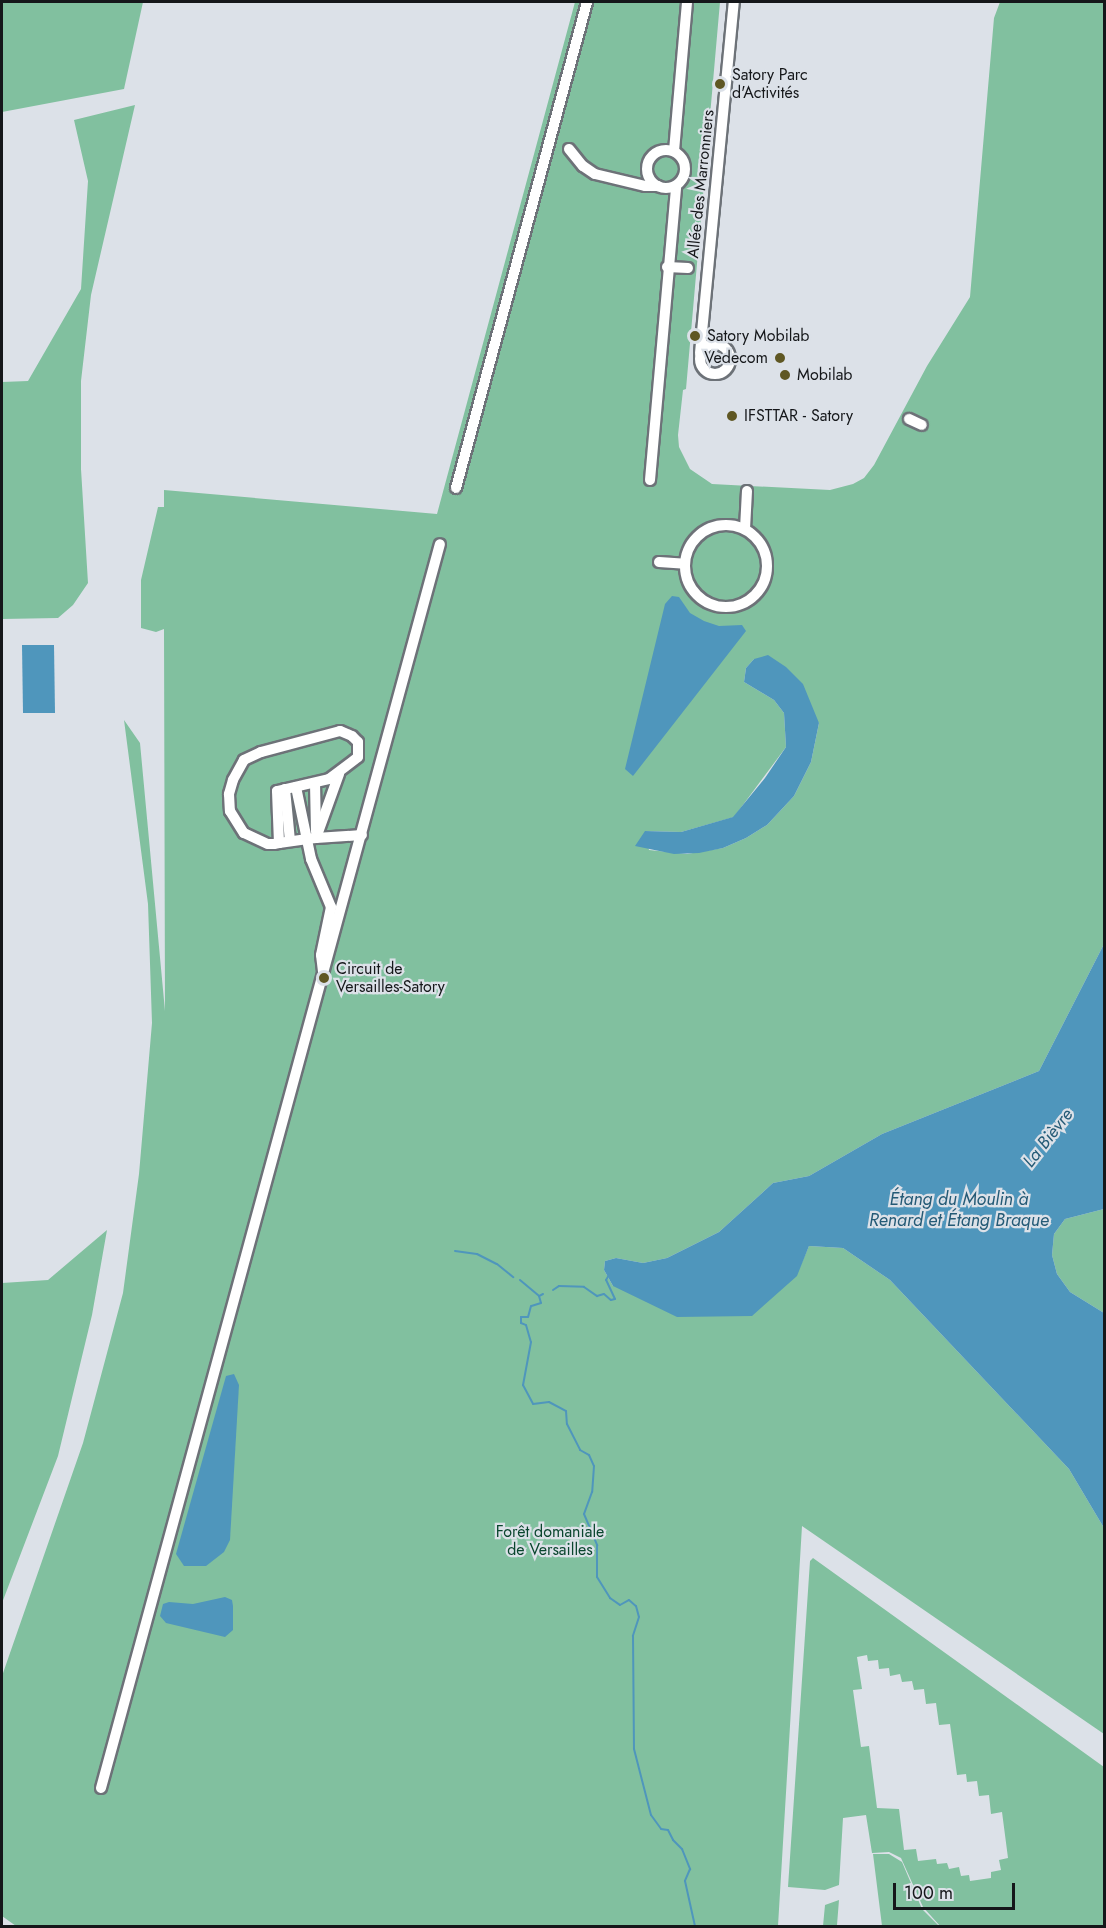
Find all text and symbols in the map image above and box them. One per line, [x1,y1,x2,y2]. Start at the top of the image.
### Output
place label: Satory Parc d'Activités [732,65,808,103]
marker: Satory Parc d'Activités [713,77,727,91]
street label: Allée des Marronniers [684,109,718,259]
place label: Satory Mobilab [707,326,809,346]
marker: Satory Mobilab [688,329,702,343]
place label: Vedecom [704,348,768,368]
marker: Vedecom [773,351,787,365]
place label: Mobilab [797,365,852,385]
marker: Mobilab [778,368,792,382]
place label: IFSTTAR - Satory [744,406,853,426]
marker: IFSTTAR - Satory [725,409,739,423]
place label: Circuit de Versailles-Satory [336,959,445,997]
marker: Circuit de Versailles-Satory [317,971,331,985]
water label: La Bièvre [1018,1104,1078,1172]
water label: Étang du Moulin à Renard et Étang Braque [869,1189,1049,1232]
park label: Forêt domaniale de Versailles [496,1522,604,1560]
scale bar [896,1871,1018,1909]
text: 100 m [904,1880,953,1906]

